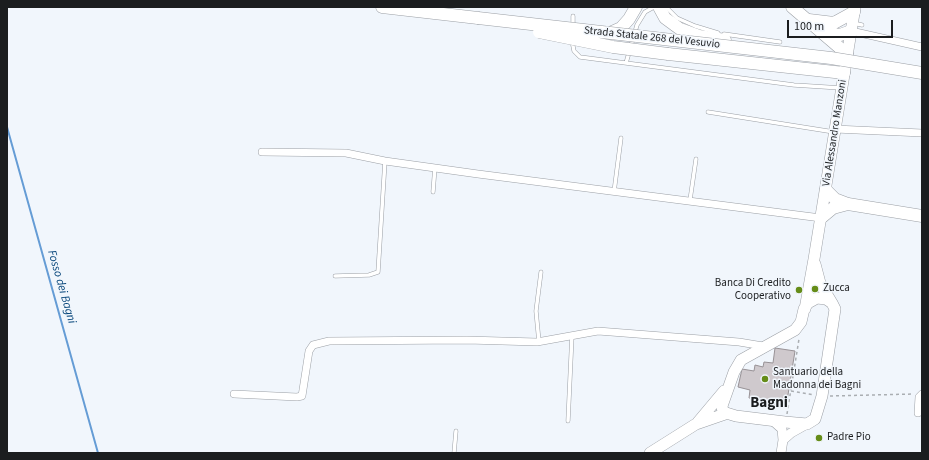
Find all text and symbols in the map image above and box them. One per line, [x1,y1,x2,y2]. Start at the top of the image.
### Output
scale bar [789,12,895,38]
text: 100 m [794,18,824,35]
street label: Strada Statale 268 del Vesuvio [583,24,721,52]
street label: Via Alessandro Manzoni [820,79,850,187]
water label: Fosso dei Bagni [44,248,78,326]
place label: Banca Di Credito Cooperativo [715,277,791,303]
place label: Zucca [823,282,850,296]
marker: Zucca [810,284,820,294]
marker: Banca Di Credito Cooperativo [794,285,804,295]
place label: Santuario della Madonna dei Bagni [773,366,861,392]
marker: Santuario della Madonna dei Bagni [760,374,770,384]
district label: Bagni [750,395,788,413]
place label: Padre Pio [827,431,871,445]
marker: Padre Pio [814,433,824,443]

